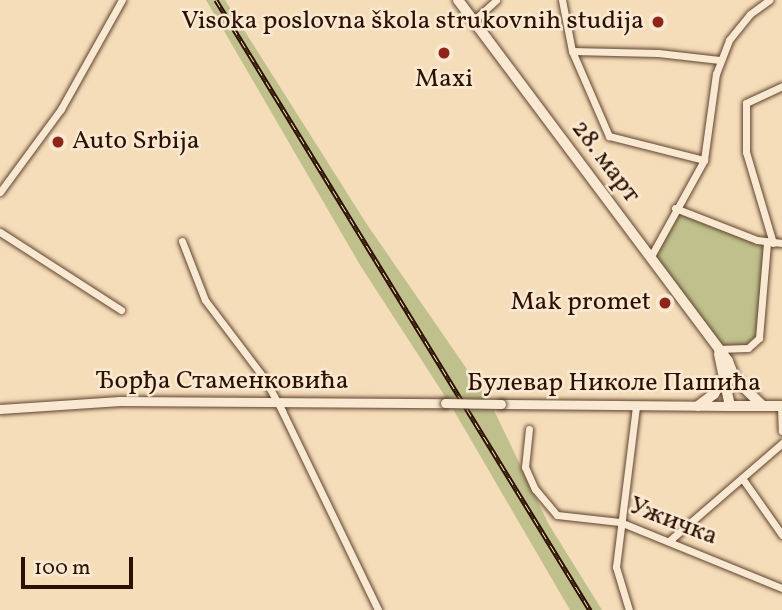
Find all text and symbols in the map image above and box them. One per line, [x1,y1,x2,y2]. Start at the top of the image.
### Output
place label: Visoka poslovna škola strukovnih studija [181,6,644,38]
marker: Visoka poslovna škola strukovnih studija [650,14,666,30]
marker: Maxi [436,45,452,61]
place label: Maxi [415,64,473,96]
street label: 28. март [564,114,646,210]
place label: Auto Srbija [72,126,200,158]
marker: Auto Srbija [50,134,66,150]
place label: Mak promet [510,287,651,319]
marker: Mak promet [657,295,673,311]
street label: Ђорђа Стаменковића [95,366,349,398]
street label: Булевар Николе Пашића [467,368,761,400]
street label: Ужичка [624,491,722,553]
scale bar [24,544,136,588]
text: 100 m [34,554,91,583]

